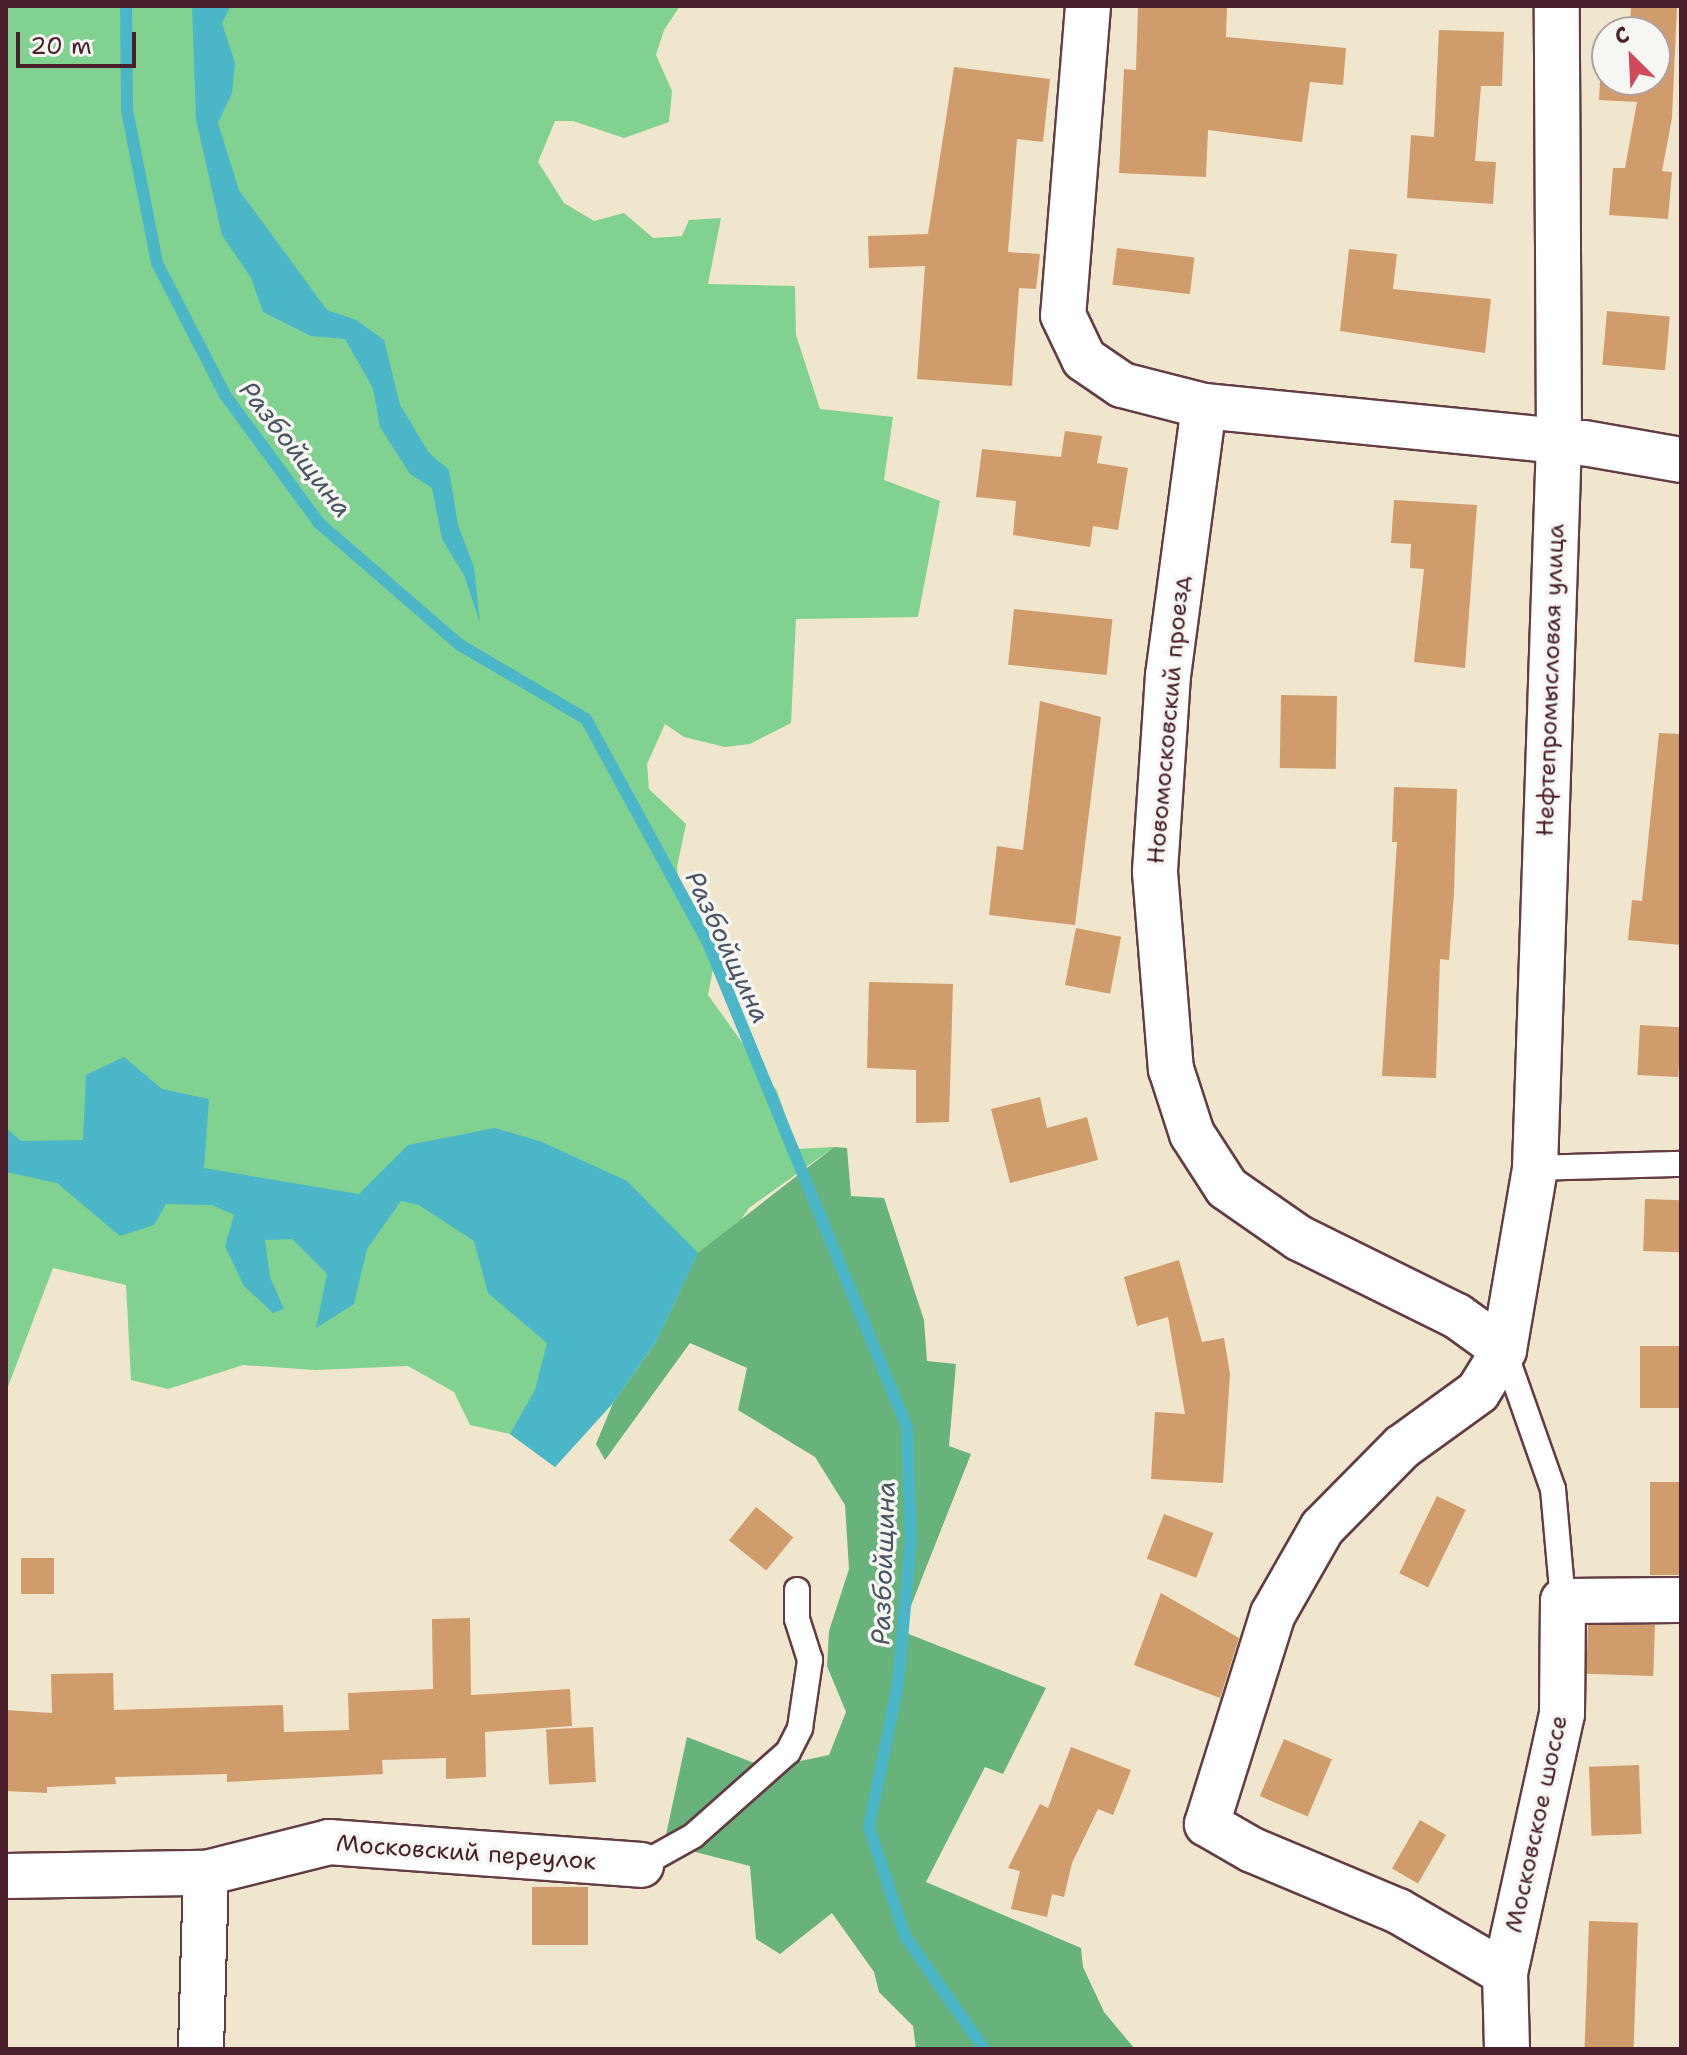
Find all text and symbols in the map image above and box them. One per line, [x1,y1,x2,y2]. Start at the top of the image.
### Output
scale bar [20,16,140,66]
north arrow [1591,16,1671,96]
text: С [1610,19,1634,51]
text: 20 m [30,30,92,62]
water label: Разбойщина [233,375,359,523]
street label: Нефтепромысловая улица [1531,523,1571,837]
street label: Новомосковский проезд [1142,575,1196,865]
water label: Разбойщина [679,866,777,1028]
water label: Разбойщина [865,1480,901,1646]
street label: Московское шоссе [1500,1713,1574,1935]
street label: Московский переулок [335,1830,597,1876]

